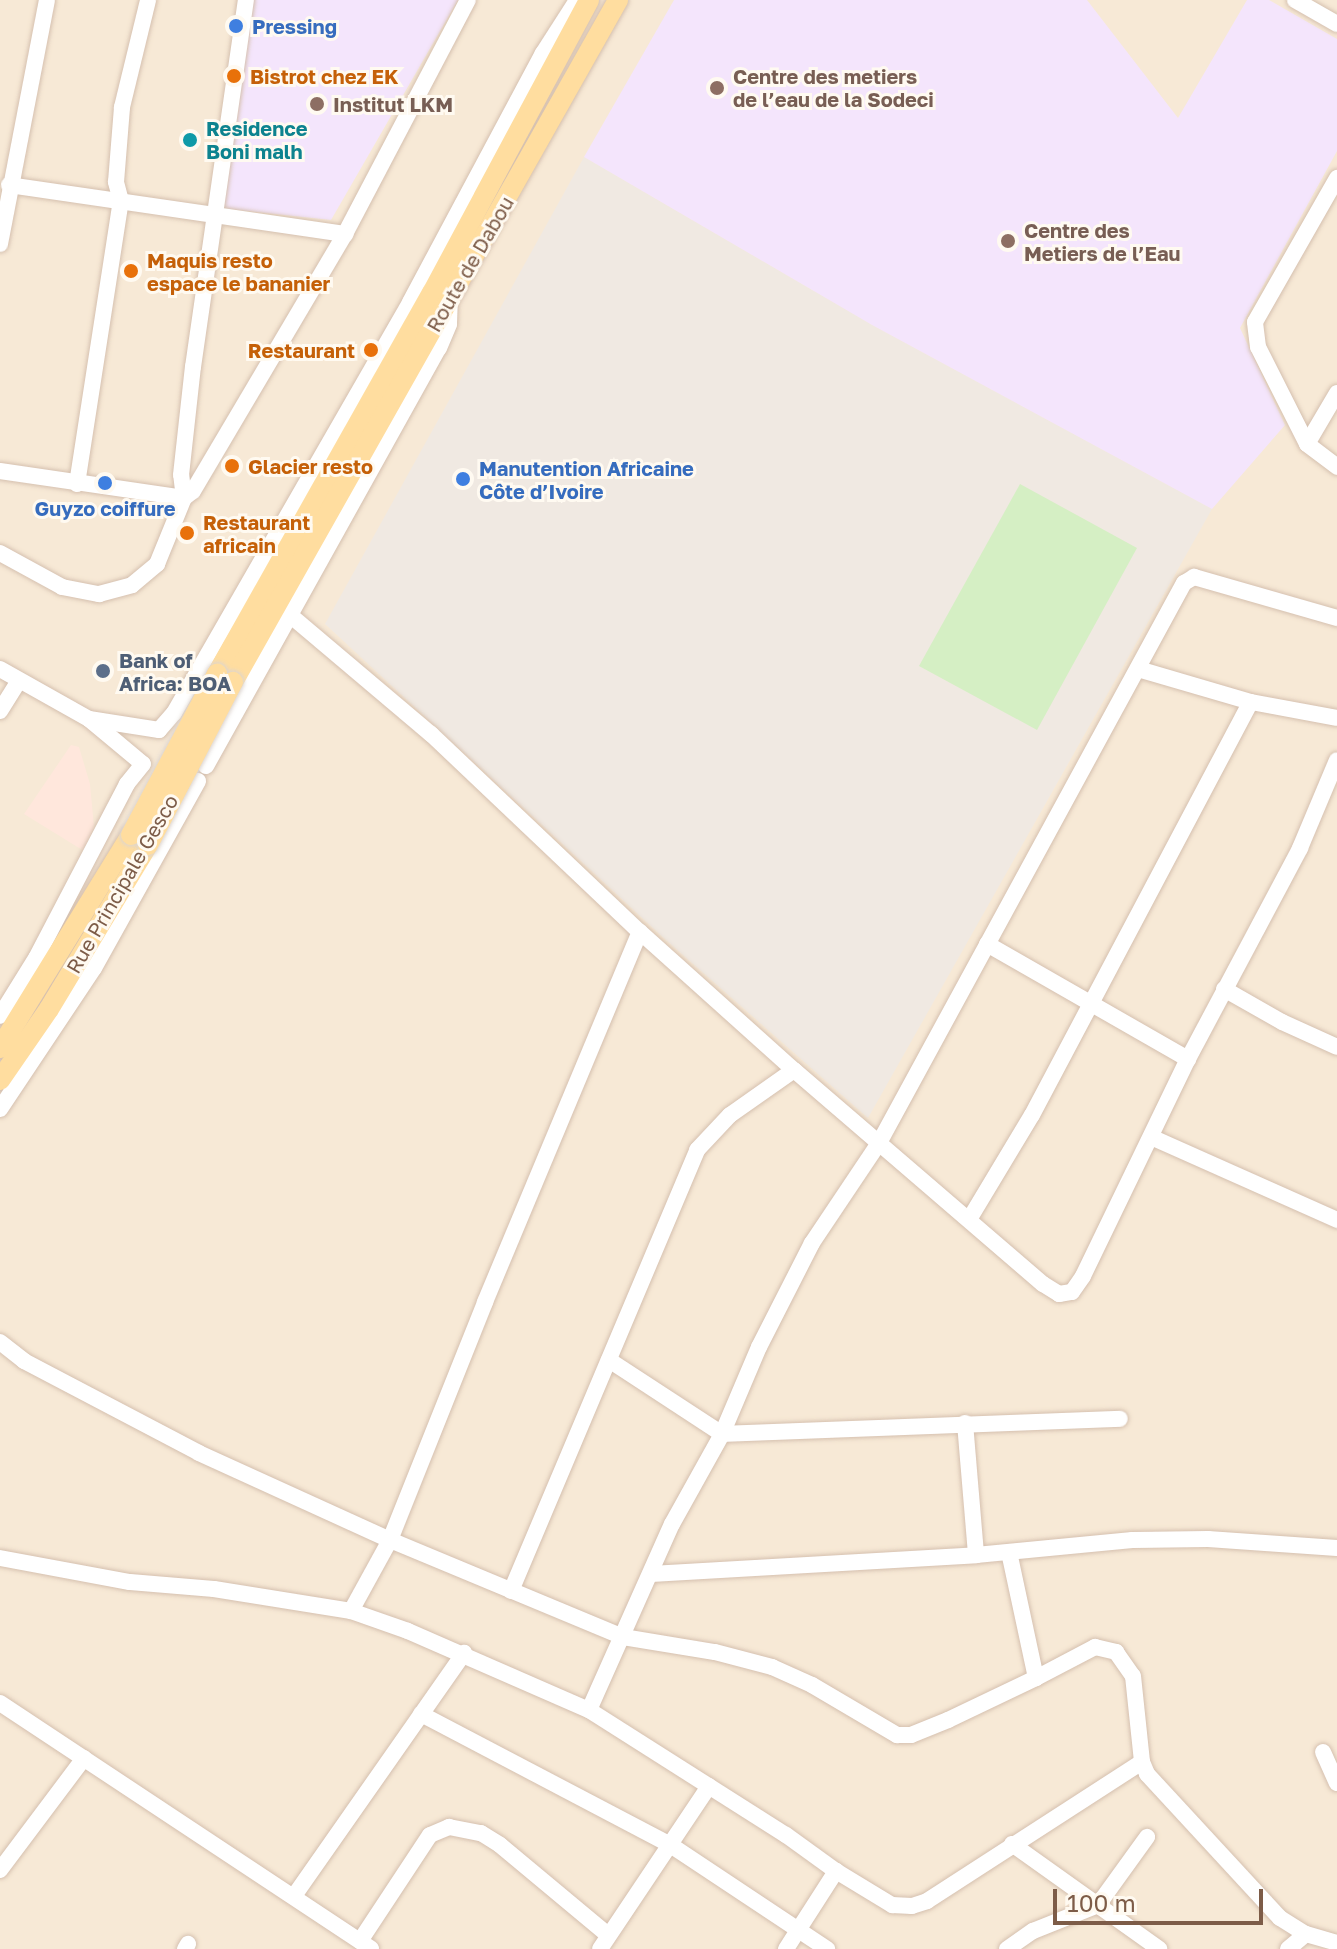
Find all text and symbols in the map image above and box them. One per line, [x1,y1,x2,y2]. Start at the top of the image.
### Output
place label: Pressing [252,14,337,38]
marker: Pressing [227,17,245,35]
place label: Bistrot chez EK [250,64,399,88]
place label: Centre des metiers de l’eau de la Sodeci [733,64,934,111]
marker: Bistrot chez EK [225,67,243,85]
marker: Centre des metiers de l’eau de la Sodeci [708,79,726,97]
place label: Institut LKM [333,92,453,116]
marker: Institut LKM [308,95,326,113]
place label: Residence Boni malh [206,116,308,163]
marker: Residence Boni malh [181,131,199,149]
street label: Route de Dabou [421,192,519,336]
place label: Centre des Metiers de l’Eau [1024,218,1180,265]
marker: Centre des Metiers de l’Eau [999,232,1017,250]
place label: Maquis resto espace le bananier [147,248,330,295]
marker: Maquis resto espace le bananier [122,262,140,280]
place label: Restaurant [248,338,355,362]
marker: Restaurant [362,341,380,359]
place label: Glacier resto [248,454,373,478]
place label: Manutention Africaine Côte d’Ivoire [479,456,694,503]
marker: Glacier resto [223,457,241,475]
marker: Manutention Africaine Côte d’Ivoire [454,470,472,488]
marker: Guyzo coiffure [96,474,114,492]
place label: Guyzo coiffure [35,496,175,520]
place label: Restaurant africain [203,510,310,557]
marker: Restaurant africain [178,524,196,542]
place label: Bank of Africa: BOA [119,648,231,695]
marker: Bank of Africa: BOA [94,662,112,680]
street label: Rue Principale Gesco [61,790,183,978]
scale bar [1057,1873,1267,1923]
text: 100 m [1067,1888,1136,1917]

